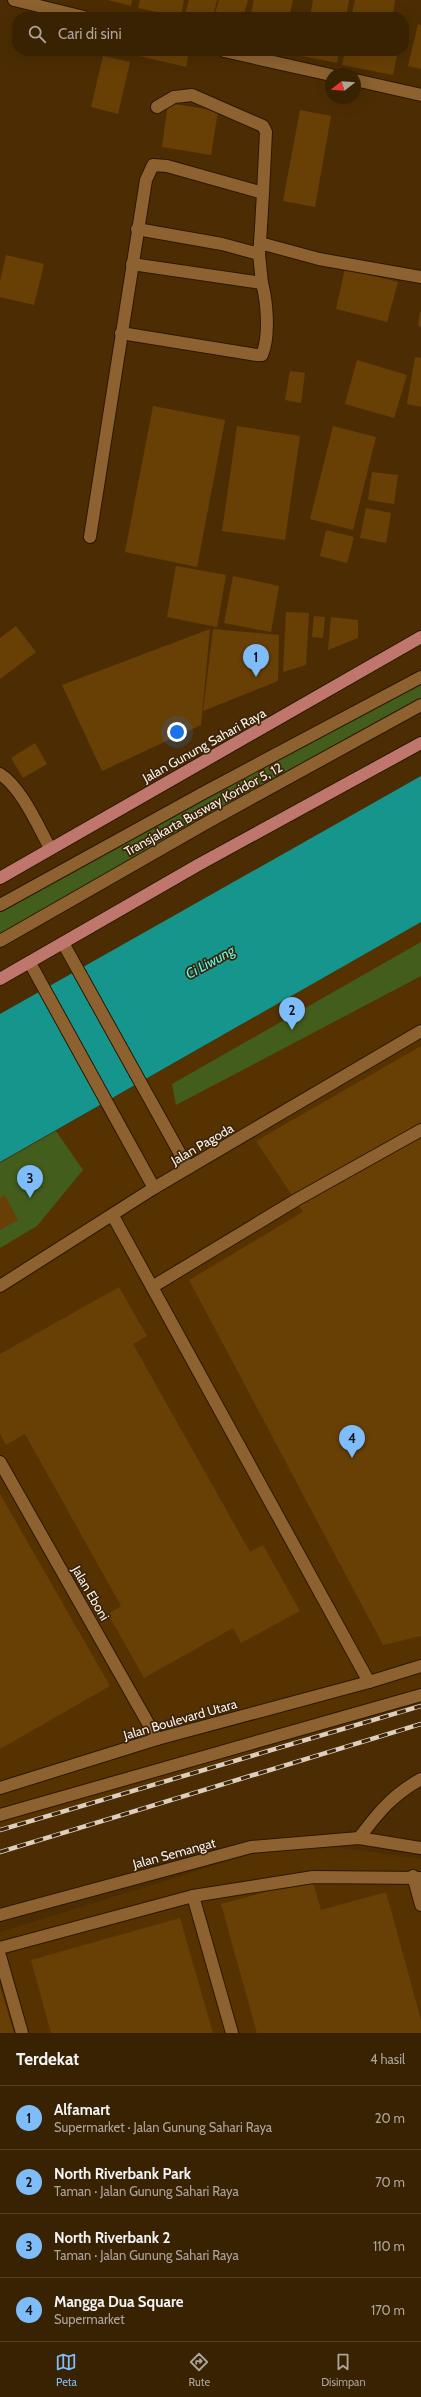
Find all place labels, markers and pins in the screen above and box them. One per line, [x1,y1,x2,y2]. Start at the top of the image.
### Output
pin: 1 [243,644,269,677]
pin: 2 [279,997,305,1030]
pin: 3 [17,1165,43,1198]
pin: 4 [339,1425,365,1458]

